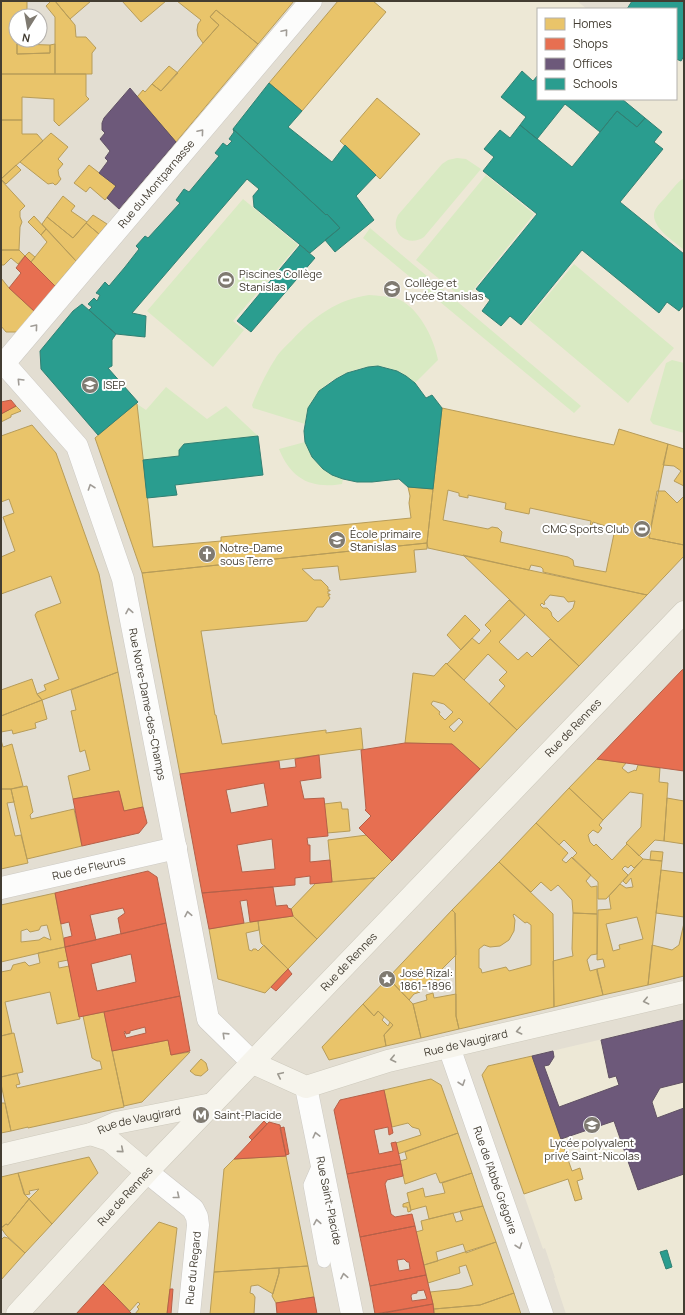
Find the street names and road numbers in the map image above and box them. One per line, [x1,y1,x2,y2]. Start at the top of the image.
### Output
street label: Rue du Montparnasse [114,136,198,231]
street label: Rue Notre-Dame-des-Champs [126,627,170,782]
street label: Rue de Rennes [541,695,604,760]
street label: Rue de Fleurus [51,852,127,883]
street label: Rue de Rennes [317,929,380,994]
street label: Rue de Vaugirard [422,1025,509,1059]
street label: Rue de Vaugirard [95,1102,182,1137]
street label: Rue de l'Abbé Grégoire [470,1124,522,1236]
street label: Rue Saint-Placide [313,1155,346,1247]
street label: Rue de Rennes [94,1162,156,1229]
street label: Rue du Regard [181,1231,204,1305]

